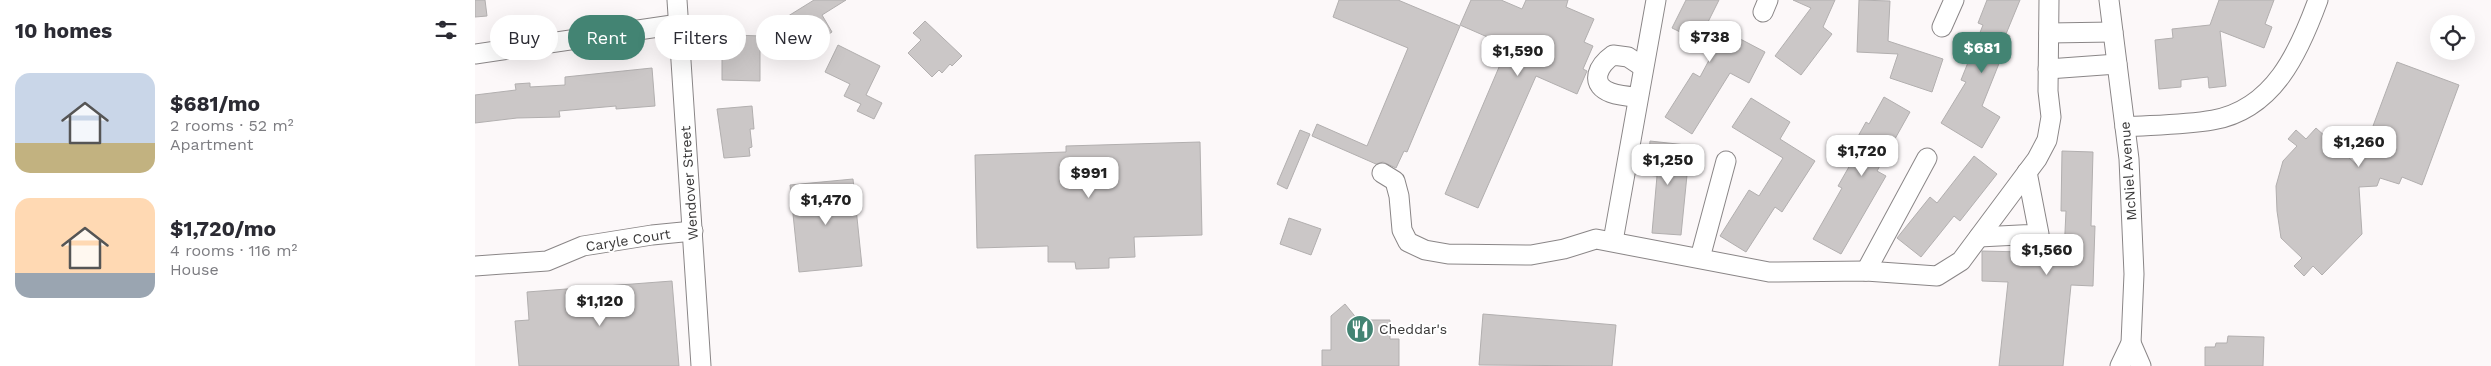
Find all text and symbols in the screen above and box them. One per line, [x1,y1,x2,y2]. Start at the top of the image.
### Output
chip: Buy [490,15,558,60]
chip: Rent [568,15,645,60]
chip: Filters [655,15,746,60]
chip: New [756,15,830,60]
map controls [2430,15,2475,60]
button: locate [2430,15,2475,60]
icon: filters [432,16,460,44]
text: 10 homes [15,18,112,43]
pin: $738 [1680,20,1740,63]
text: $738 [1690,27,1730,46]
pin: $681 [1952,32,2012,74]
pin: $1,590 [1477,34,1559,77]
text: $681 [1963,38,2001,57]
text: $1,590 [1492,41,1544,60]
text: $681/mo [170,91,260,116]
icon: home [55,93,115,153]
text: 2 rooms · 52 m² [170,116,294,135]
street label: McNiel Avenue [2117,121,2139,221]
street label: Wendover Street [677,125,701,241]
pin: $1,260 [2318,126,2400,168]
text: $1,260 [2333,132,2385,151]
pin: $1,720 [1821,134,1903,177]
text: Apartment [170,135,253,154]
text: $1,720 [1837,141,1887,160]
pin: $1,250 [1627,144,1709,186]
text: $1,250 [1643,150,1693,169]
pin: $991 [1059,156,1119,199]
text: $991 [1071,163,1107,182]
pin: $1,470 [785,184,867,226]
text: $1,470 [801,190,851,209]
text: $1,720/mo [170,216,276,241]
icon: home [55,218,115,278]
street label: Caryle Court [585,225,672,255]
pin: $1,560 [2006,234,2088,276]
text: $1,560 [2021,240,2073,259]
text: 4 rooms · 116 m² [170,241,297,260]
text: House [170,260,219,279]
pin: $1,120 [559,284,641,327]
text: $1,120 [577,291,623,310]
restaurant icon: Cheddar's [1345,314,1375,344]
place label: Cheddar's [1379,321,1447,337]

